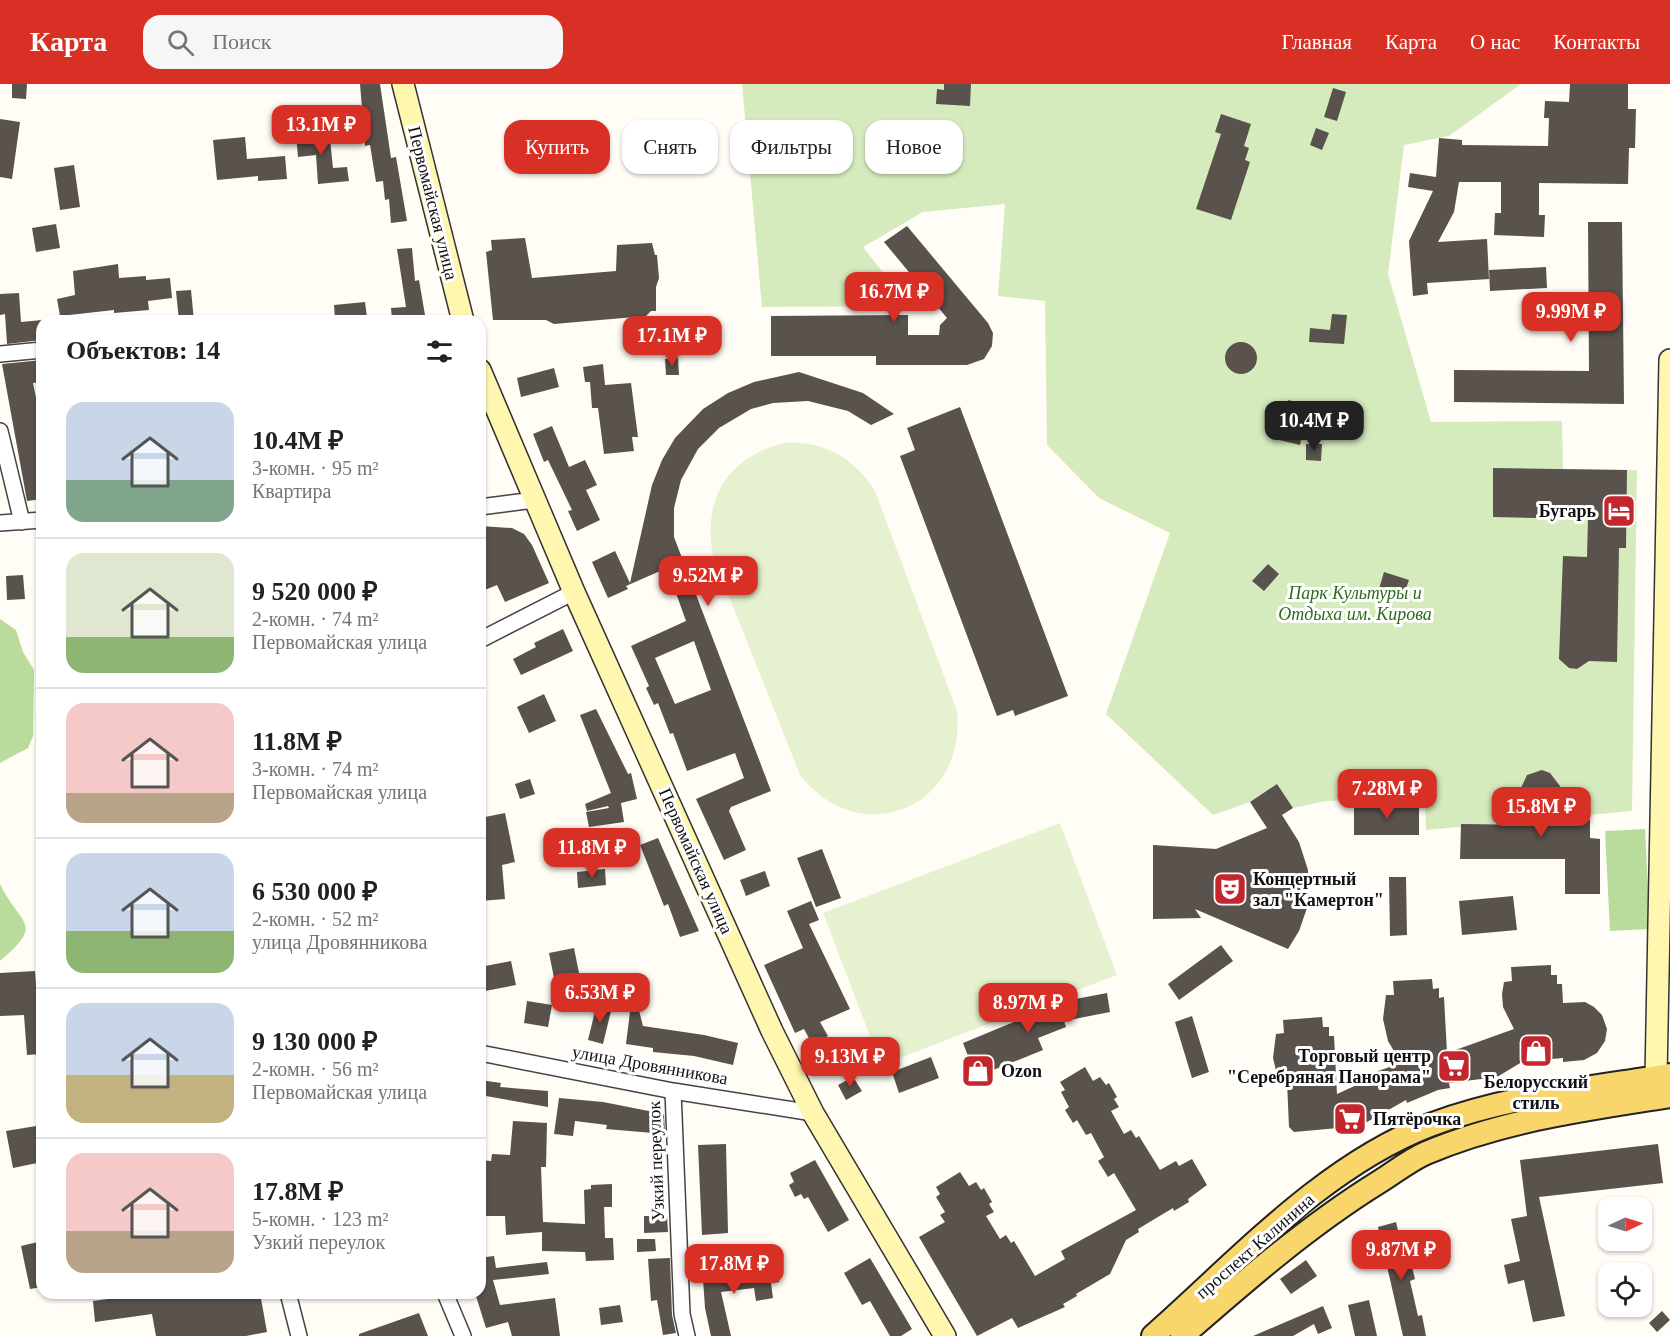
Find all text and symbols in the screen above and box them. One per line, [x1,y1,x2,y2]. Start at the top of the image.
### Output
search box [143,15,563,69]
text: Карта [30,26,107,57]
icon: search [164,26,197,59]
text: Поиск [212,29,271,54]
text: Главная [1282,30,1352,54]
text: Карта [1385,30,1437,54]
text: О нас [1470,30,1520,54]
text: Контакты [1553,30,1640,54]
pin: 13.1M ₽ [266,105,376,156]
text: 13.1M ₽ [286,113,356,135]
chip: Купить [504,120,610,174]
chip: Снять [622,120,718,174]
chip: Фильтры [730,120,853,174]
chip: Новое [865,120,963,174]
street label: Первомайская улица [404,124,462,282]
pin: 16.7M ₽ [839,272,949,323]
text: 16.7M ₽ [859,280,929,302]
pin: 9.99M ₽ [1516,292,1626,343]
text: 9.99M ₽ [1536,300,1606,322]
pin: 17.1M ₽ [617,316,727,367]
text: 17.1M ₽ [637,324,707,346]
icon: filters [423,335,456,368]
text: Объектов: 14 [66,336,220,365]
pin: 10.4M ₽ [1259,401,1369,452]
text: 10.4M ₽ [1279,409,1349,431]
icon: home [114,426,186,498]
text: 10.4M ₽ [252,426,344,455]
text: 3-комн. · 95 m² [252,457,379,479]
text: Квартира [252,480,331,502]
hotel icon: Бугарь [1601,493,1637,529]
place label: Бугарь [1539,501,1596,521]
pin: 9.52M ₽ [653,556,763,607]
text: 9.52M ₽ [673,564,743,586]
icon: home [114,577,186,649]
text: 9 520 000 ₽ [252,577,378,606]
park label: Парк Культуры и Отдыха им. Кирова [1278,583,1432,624]
text: 2-комн. · 74 m² [252,608,379,630]
text: Первомайская улица [252,631,427,653]
icon: home [114,727,186,799]
text: 11.8M ₽ [252,727,342,756]
text: 3-комн. · 74 m² [252,758,379,780]
pin: 7.28M ₽ [1332,769,1442,820]
text: 7.28M ₽ [1352,777,1422,799]
text: Первомайская улица [252,781,427,803]
street label: Первомайская улица [655,785,737,937]
pin: 15.8M ₽ [1486,787,1596,838]
text: 15.8M ₽ [1506,795,1576,817]
pin: 11.8M ₽ [537,828,647,879]
text: 11.8M ₽ [557,836,627,858]
place label: Концертный зал "Камертон" [1253,869,1384,910]
theatre icon: Концертный зал "Камертон" [1212,871,1248,907]
icon: home [114,877,186,949]
text: 6 530 000 ₽ [252,877,378,906]
text: 2-комн. · 52 m² [252,908,379,930]
text: улица Дровянникова [252,931,427,953]
pin: 6.53M ₽ [545,973,655,1024]
text: 6.53M ₽ [565,981,635,1003]
pin: 8.97M ₽ [973,983,1083,1034]
text: 8.97M ₽ [993,991,1063,1013]
icon: home [114,1027,186,1099]
text: 9 130 000 ₽ [252,1027,378,1056]
shop icon: Белорусский стиль [1518,1033,1554,1069]
pin: 9.13M ₽ [795,1037,905,1088]
street label: улица Дровянникова [571,1041,729,1089]
text: 9.13M ₽ [815,1045,885,1067]
place label: Торговый центр "Серебряная Панорама" [1227,1046,1431,1087]
supermarket icon: Торговый центр "Серебряная Панорама" [1436,1048,1472,1084]
shop icon: Ozon [960,1053,996,1089]
text: 2-комн. · 56 m² [252,1058,379,1080]
place label: Ozon [1001,1061,1042,1081]
place label: Белорусский стиль [1484,1072,1588,1113]
text: Первомайская улица [252,1081,427,1103]
street label: Узкий переулок [644,1100,668,1221]
supermarket icon: Пятёрочка [1332,1101,1368,1137]
place label: Пятёрочка [1373,1109,1461,1129]
icon: home [114,1177,186,1249]
text: 17.8M ₽ [252,1177,344,1206]
street label: проспект Калинина [1192,1189,1318,1303]
north arrow [1598,1197,1652,1251]
map controls [1598,1197,1652,1317]
text: 5-комн. · 123 m² [252,1208,389,1230]
pin: 9.87M ₽ [1346,1230,1456,1281]
text: Узкий переулок [252,1231,385,1253]
text: 9.87M ₽ [1366,1238,1436,1260]
pin: 17.8M ₽ [679,1244,789,1295]
text: 17.8M ₽ [699,1252,769,1274]
button: locate [1598,1263,1652,1317]

